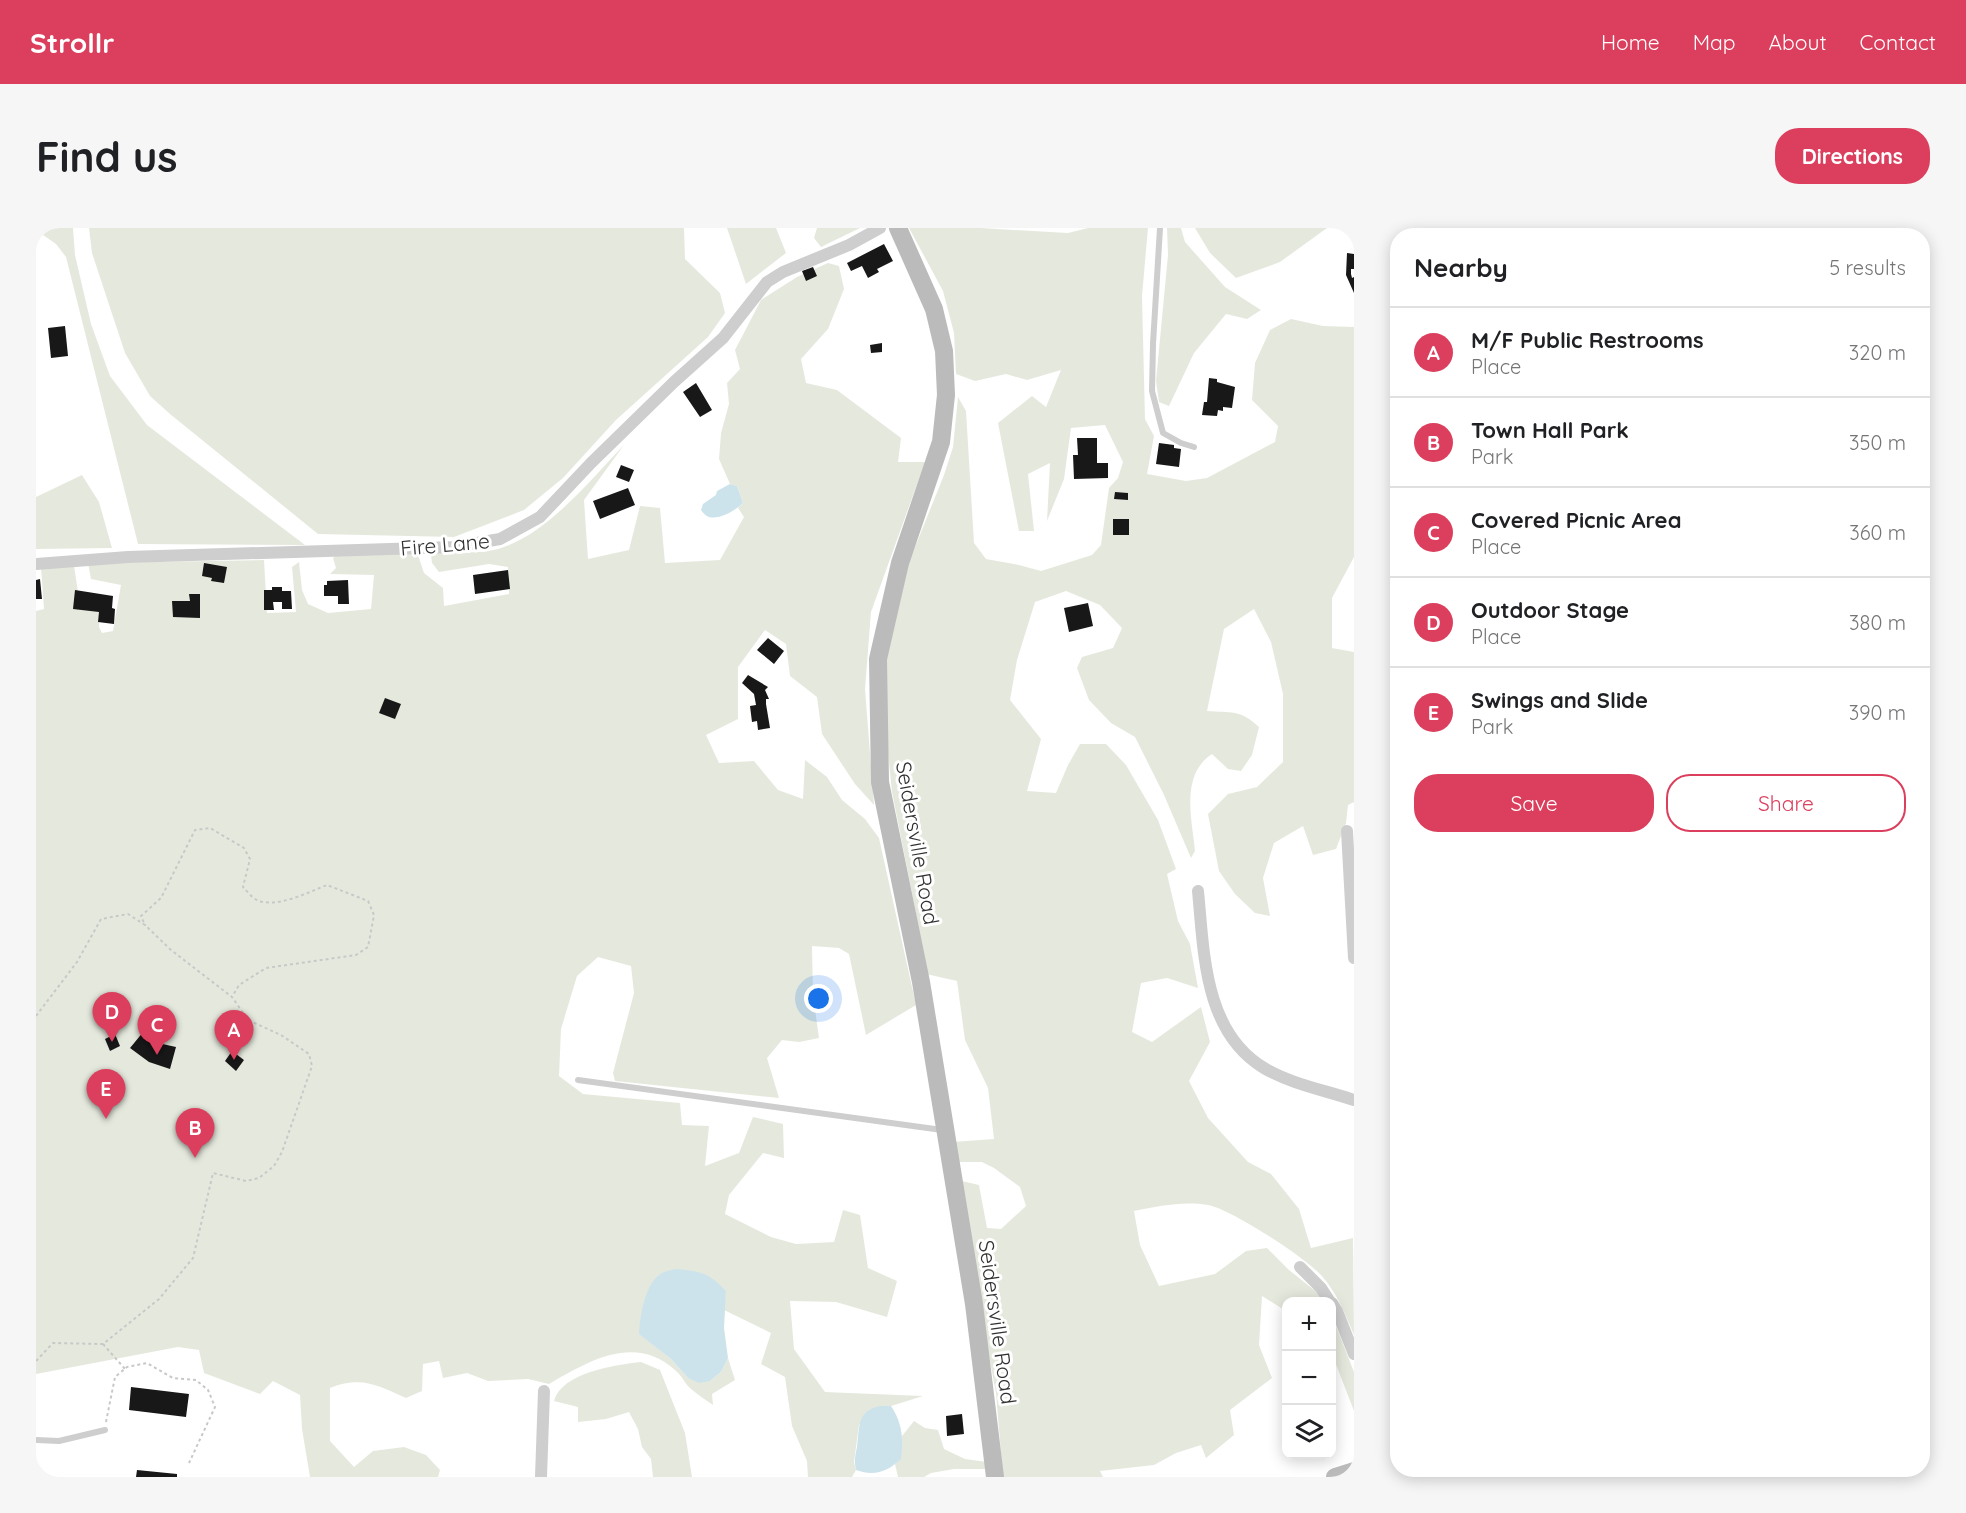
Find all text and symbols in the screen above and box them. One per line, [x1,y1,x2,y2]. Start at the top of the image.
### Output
text: Strollr [30,25,114,60]
text: Home [1601,29,1660,55]
text: Map [1693,29,1736,55]
text: About [1769,29,1827,55]
text: Contact [1860,29,1936,55]
button: Directions [1775,128,1930,184]
text: Find us [36,130,178,183]
text: Nearby [1414,251,1508,284]
text: 5 results [1829,255,1906,280]
text: M/F Public Restrooms [1471,326,1704,354]
text: A [1427,340,1440,365]
text: 320 m [1849,340,1906,365]
text: Place [1471,354,1521,379]
text: Town Hall Park [1471,416,1629,444]
text: B [1427,430,1440,455]
text: 350 m [1849,430,1906,455]
text: Park [1471,444,1513,469]
text: Covered Picnic Area [1471,506,1681,534]
text: C [1427,520,1440,545]
text: 360 m [1849,520,1906,545]
street label: Fire Lane [399,527,491,561]
text: Place [1471,534,1521,559]
text: Outdoor Stage [1471,596,1629,624]
text: D [1426,610,1441,635]
text: 380 m [1849,610,1906,635]
text: Place [1471,624,1521,649]
text: Swings and Slide [1471,686,1648,714]
text: E [1428,700,1439,725]
text: 390 m [1849,700,1906,725]
text: Park [1471,714,1513,739]
street label: Seidersville Road [891,759,945,927]
button: Save [1414,774,1654,832]
button: Share [1666,774,1906,832]
your location [804,984,833,1013]
pin: D [92,992,132,1042]
pin: C [138,1006,176,1055]
pin: A [214,1010,254,1060]
pin: E [86,1070,126,1119]
pin: B [176,1108,214,1158]
street label: Seidersville Road [974,1238,1022,1406]
map controls [1282,1297,1336,1459]
button: + [1282,1297,1336,1351]
button: − [1282,1351,1336,1405]
button: layers [1282,1405,1336,1459]

